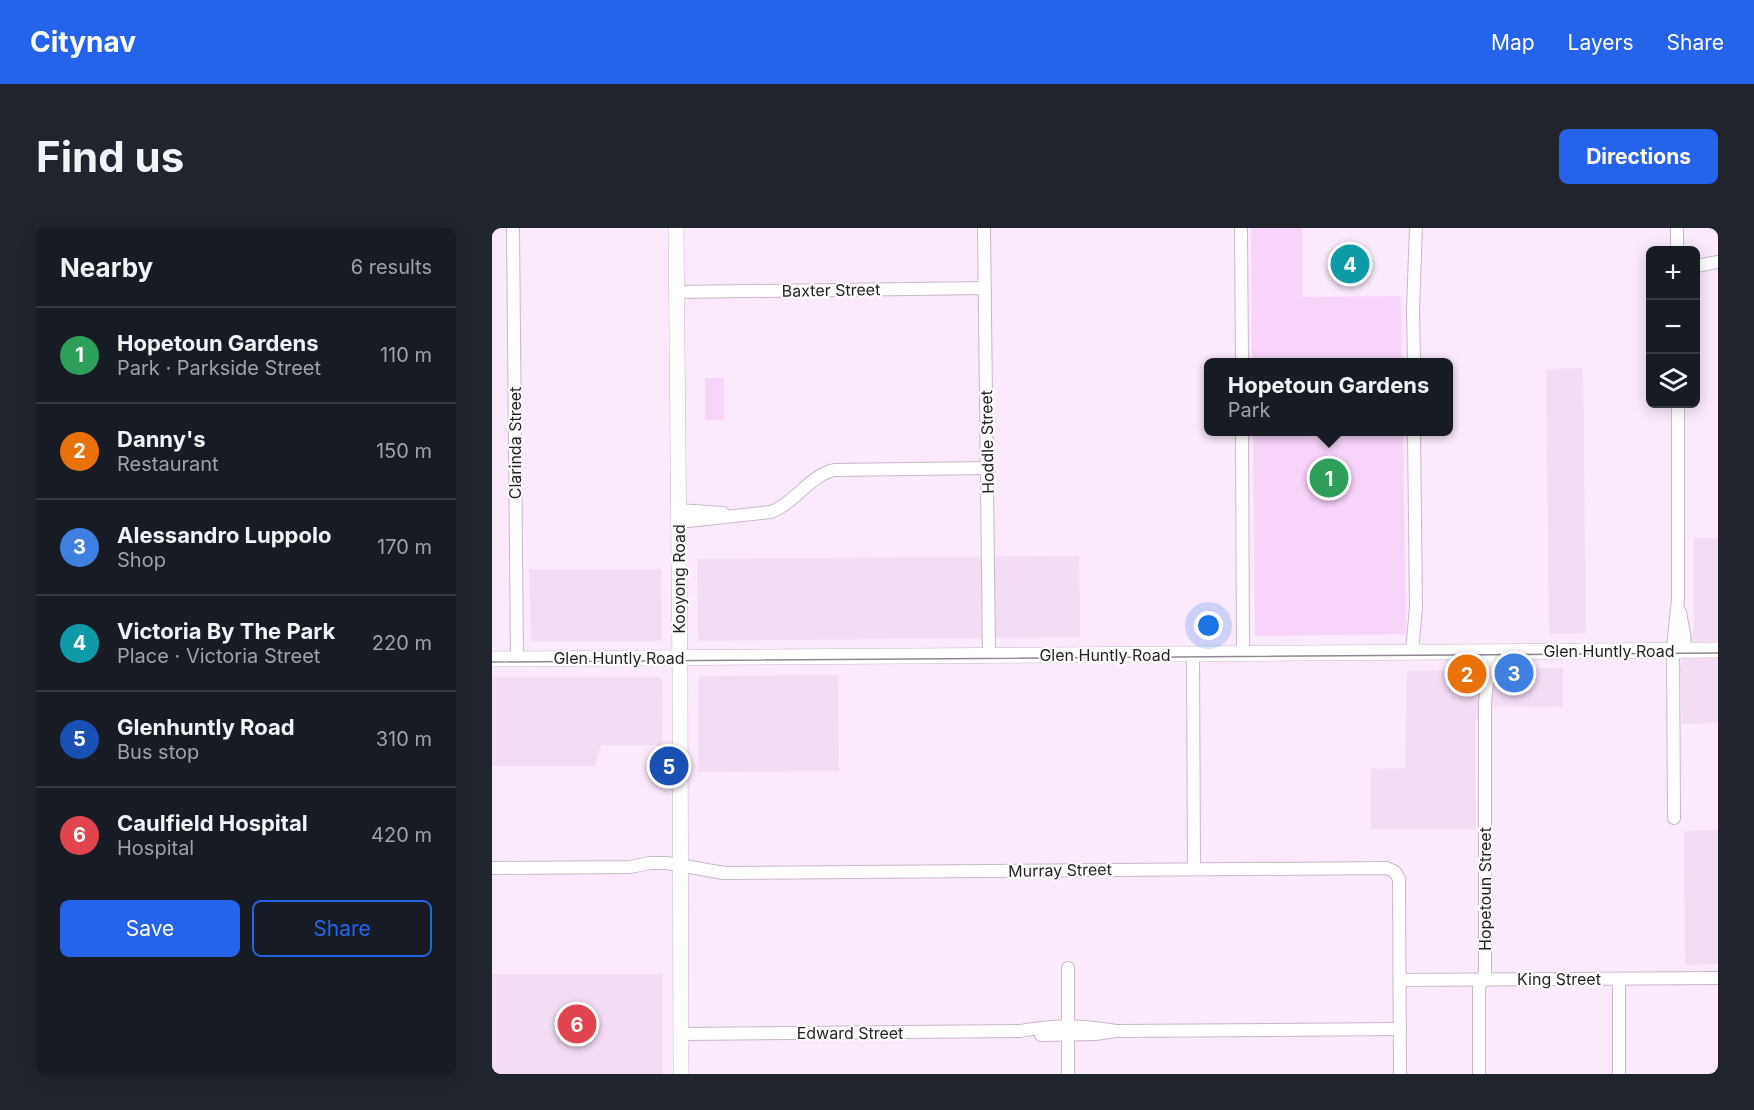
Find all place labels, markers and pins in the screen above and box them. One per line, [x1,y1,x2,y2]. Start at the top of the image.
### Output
pin: 4 [1330,242,1370,286]
pin: 1 [1310,456,1348,500]
pin: 3 [1494,650,1534,696]
pin: 2 [1448,652,1486,696]
pin: 5 [650,744,688,788]
pin: 6 [558,1002,596,1046]

